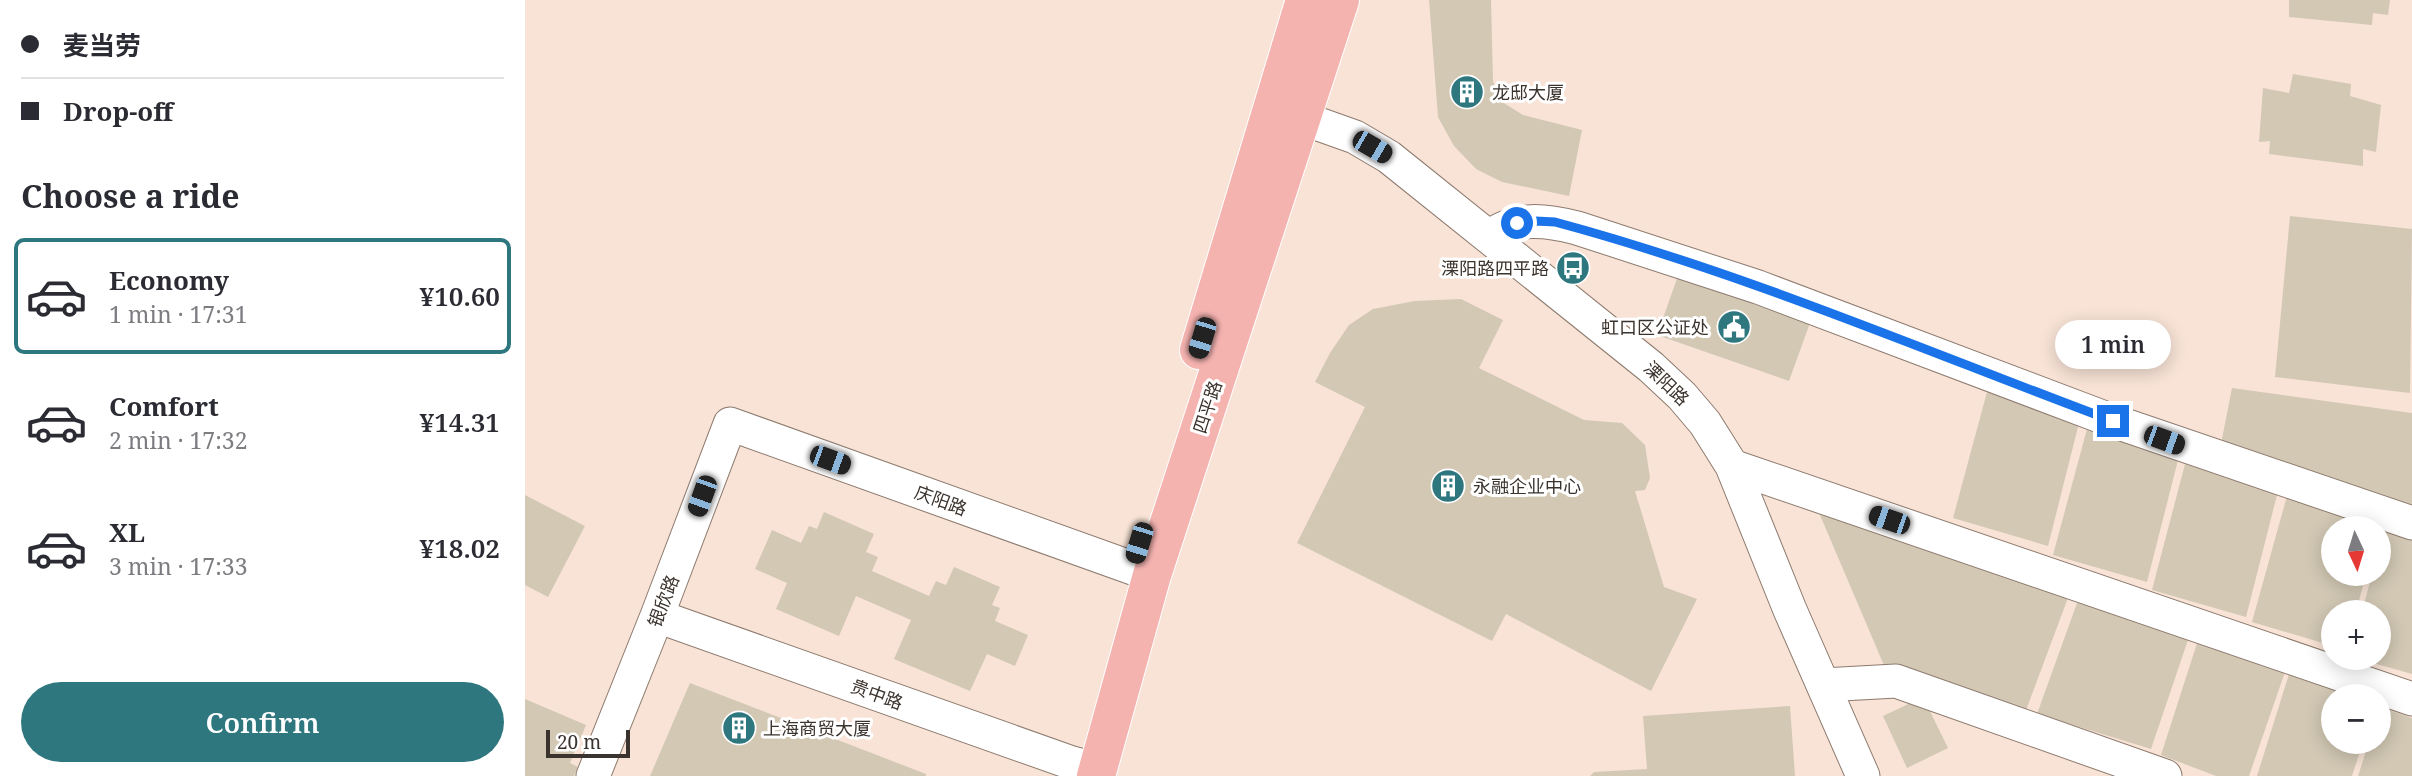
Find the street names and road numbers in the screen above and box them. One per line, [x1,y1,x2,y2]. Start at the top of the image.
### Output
street label: 溧阳路 [1639,356,1695,410]
street label: 四平路 [1187,378,1227,436]
street label: 庆阳路 [912,479,970,521]
street label: 银欣路 [642,571,684,631]
street label: 贵中路 [848,673,906,715]

